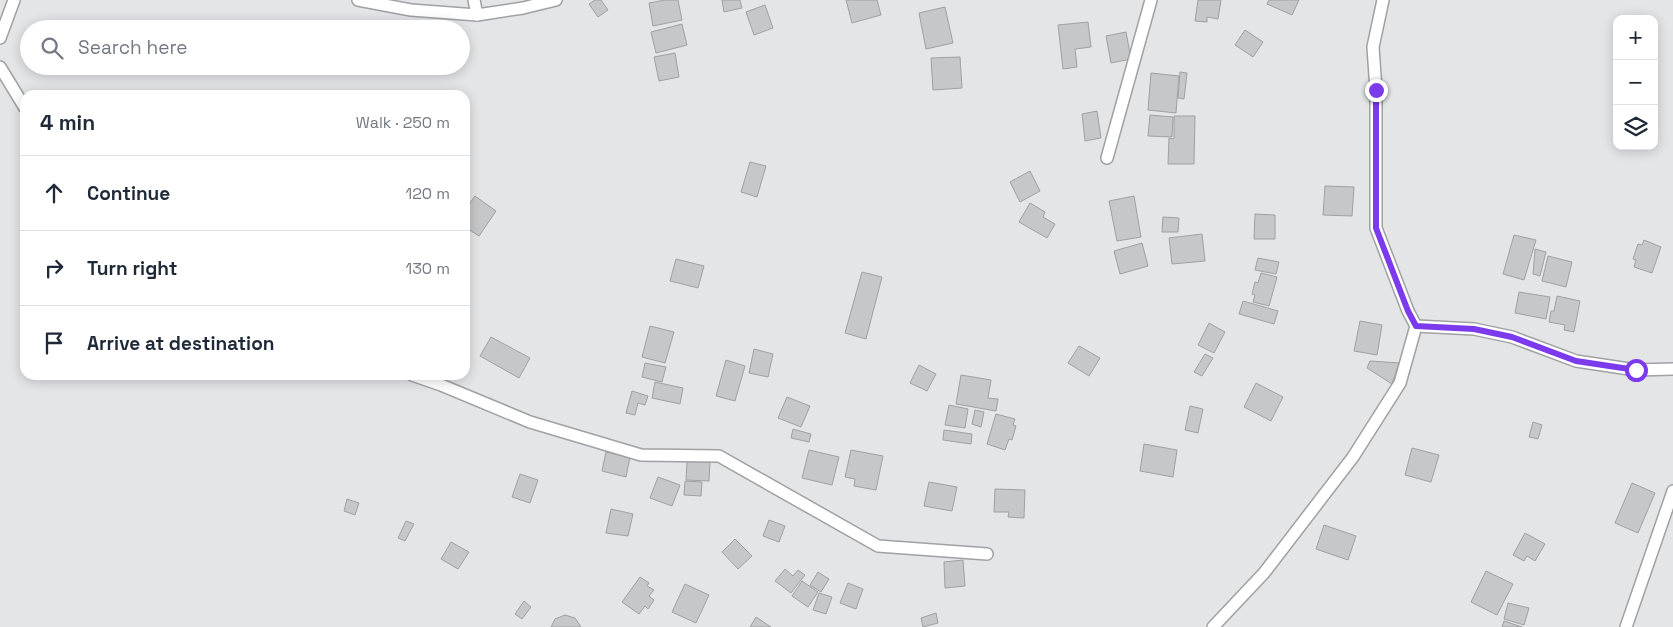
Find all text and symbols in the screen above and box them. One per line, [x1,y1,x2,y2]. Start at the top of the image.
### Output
map controls [1613,15,1658,150]
button: + [1613,15,1658,60]
search box [20,20,470,75]
icon: search [38,34,66,62]
text: Search here [78,35,188,60]
button: − [1613,60,1658,105]
route end [1365,79,1388,102]
button: layers [1613,105,1658,150]
text: 4 min [40,109,95,136]
text: Walk · 250 m [356,112,450,133]
icon: ahead [40,179,68,207]
text: Continue [87,181,170,206]
text: 120 m [406,183,450,204]
icon: right [40,254,68,282]
text: Turn right [87,256,177,281]
text: 130 m [406,258,450,279]
icon: arrive [40,329,68,357]
text: Arrive at destination [87,331,275,356]
route start [1625,359,1648,382]

